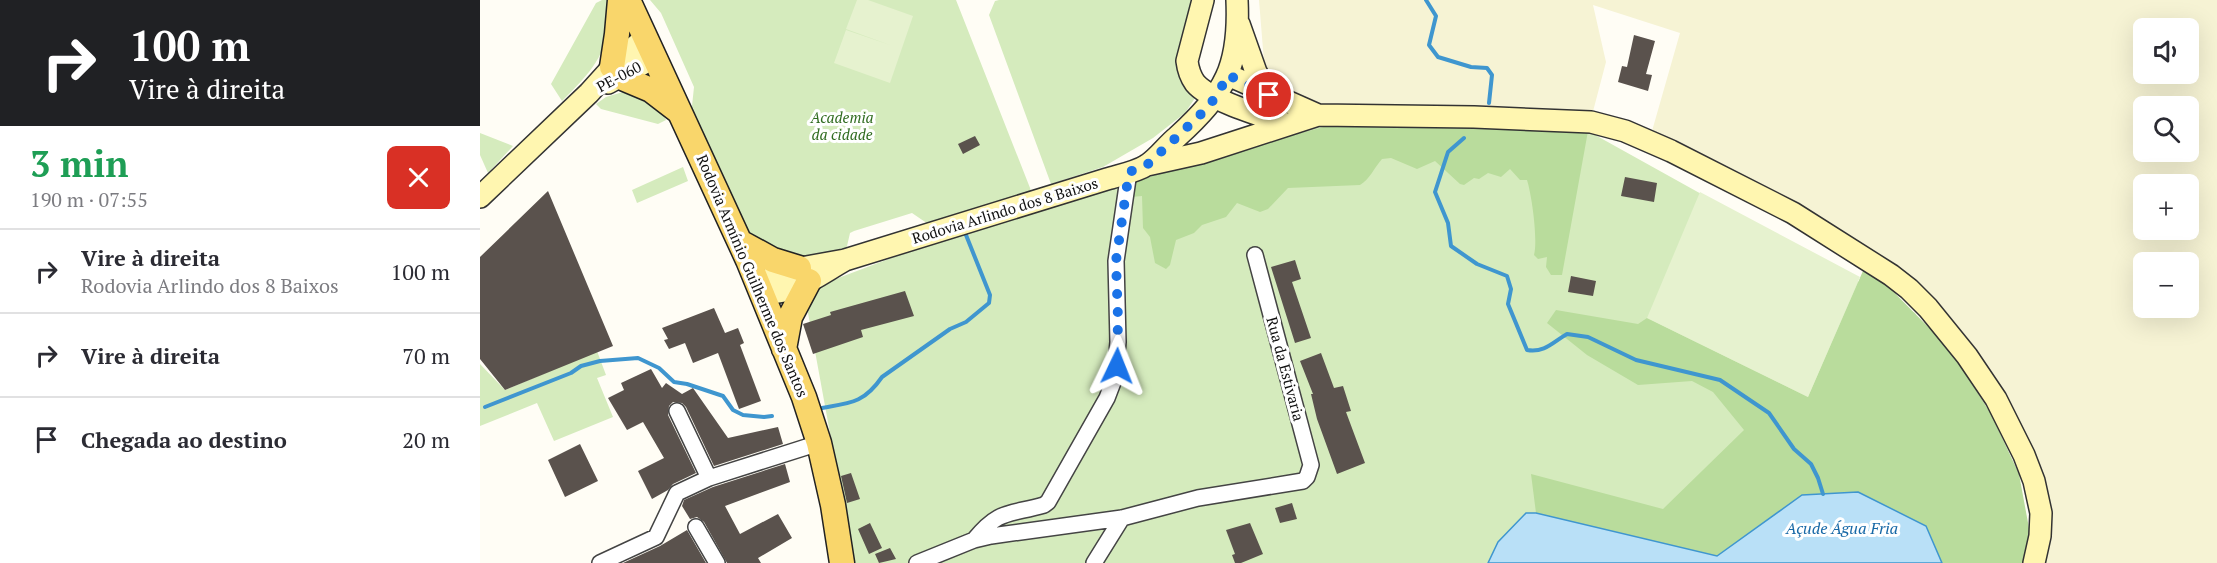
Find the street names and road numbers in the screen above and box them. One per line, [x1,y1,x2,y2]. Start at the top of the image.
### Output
street label: PE-060 [593,56,644,96]
street label: Rodovia Armínio Guilherme dos Santos [693,151,813,400]
street label: Rodovia Arlindo dos 8 Baixos [909,172,1100,248]
street label: Rua da Estivaria [1262,314,1310,424]

